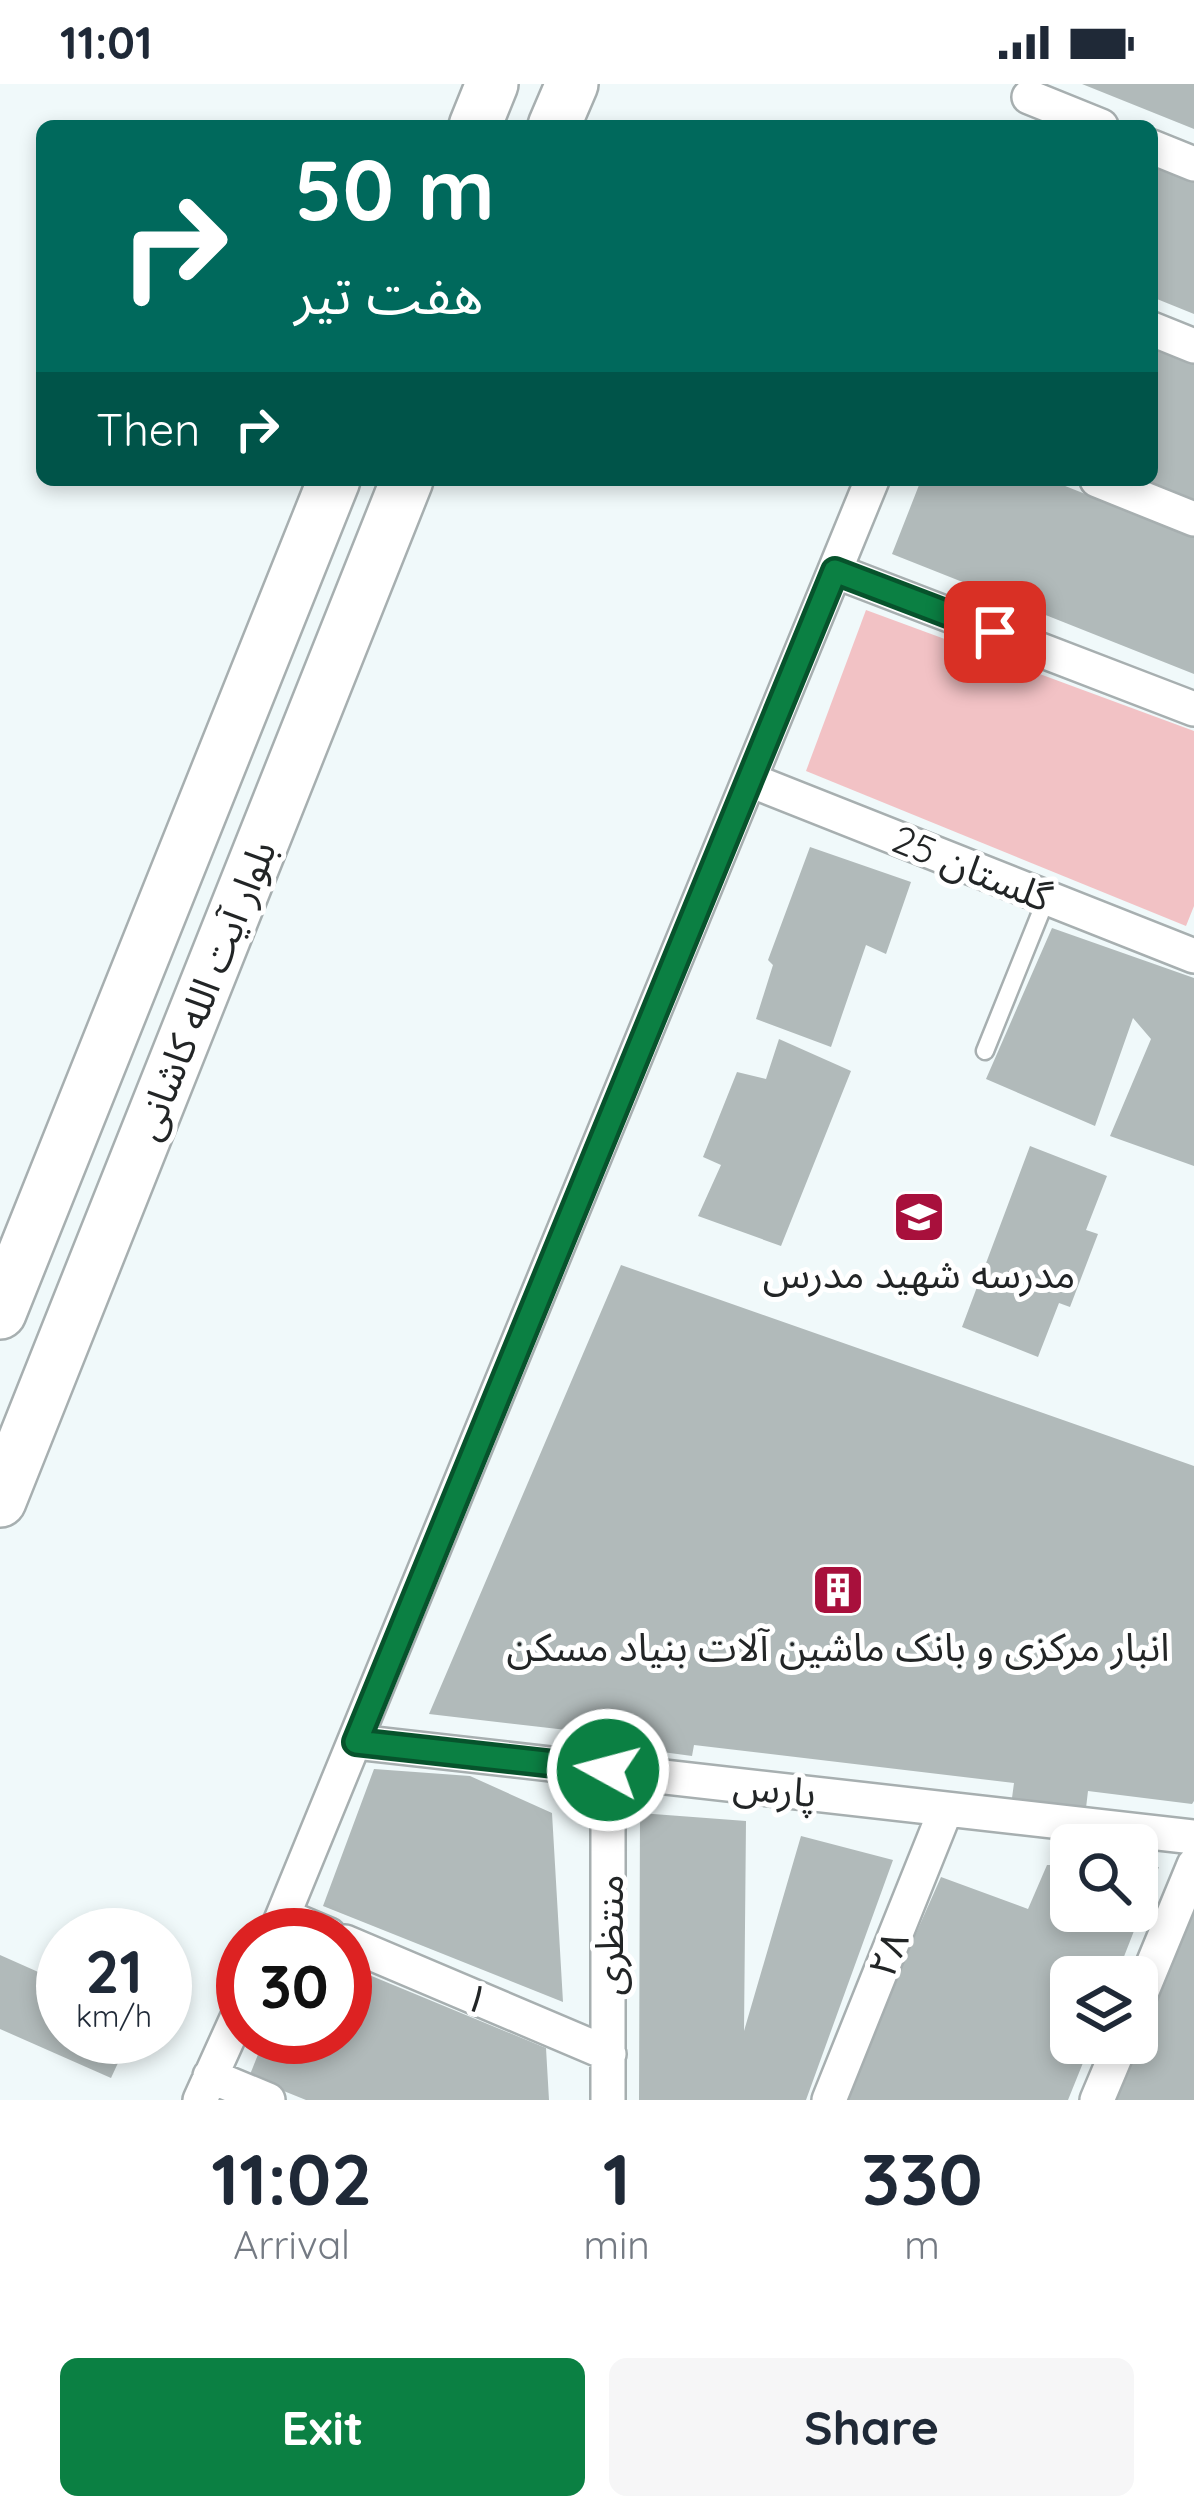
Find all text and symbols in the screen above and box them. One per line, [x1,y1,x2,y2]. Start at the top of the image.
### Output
text: 11:01 [60,14,152,70]
text: 50 m [294,136,495,241]
icon: right [96,168,252,324]
text: هفت تیر [294,260,483,328]
icon: right [224,396,290,462]
text: Then [96,401,200,457]
pin [944,581,1046,683]
icon: arrive [962,599,1028,665]
street label: گلستان 25 [886,814,1060,922]
street label: بلوار آیت الله کاشانی [121,833,286,1147]
school or university icon: مدرسه شهید مدرس [891,1189,947,1245]
place label: مدرسه شهید مدرس [763,1249,1075,1298]
building icon: انبار مرکزی و بانک ماشین آلات بنیاد مسکن [810,1562,866,1618]
place label: انبار مرکزی و بانک ماشین آلات بنیاد مسکن [507,1622,1169,1671]
position arrow [545,1707,671,1833]
street label: پارس [731,1760,819,1820]
map controls [1050,1824,1158,2064]
button: search [1050,1824,1158,1932]
street label: منتظری [584,1874,633,1996]
speed limit sign: 30 [216,1908,372,2064]
street label: ۲۸ [856,1924,919,1984]
text: 21 [85,1933,143,2008]
button: layers [1050,1956,1158,2064]
street label: ۱ [457,1971,497,2024]
text: km/h [76,1997,152,2035]
text: 11:02 [211,2133,372,2223]
text: 1 [603,2133,631,2223]
text: 330 [861,2133,983,2223]
text: Arrival [233,2220,350,2269]
text: min [583,2220,650,2269]
text: m [904,2220,940,2269]
button: Exit [60,2358,585,2496]
button: Share [609,2358,1134,2496]

